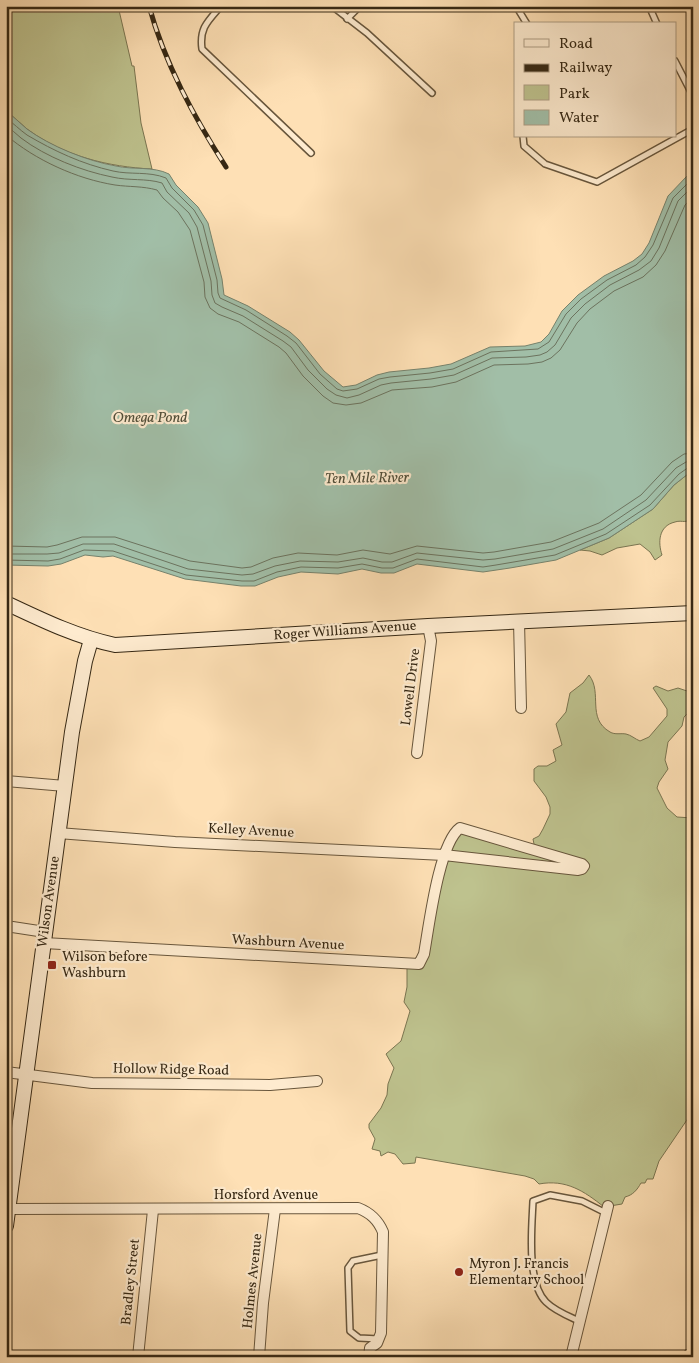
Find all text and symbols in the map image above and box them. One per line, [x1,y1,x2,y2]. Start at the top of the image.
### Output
legend [514,22,676,138]
text: Road [559,34,593,55]
text: Railway [559,58,612,79]
text: Park [559,84,590,105]
text: Water [559,108,599,129]
water label: Omega Pond [113,408,187,429]
water label: Ten Mile River [325,468,410,490]
street label: Roger Williams Avenue [273,617,417,645]
street label: Lowell Drive [397,647,425,727]
street label: Kelley Avenue [207,819,295,843]
street label: Wilson Avenue [33,855,65,949]
street label: Washburn Avenue [231,931,345,955]
place label: Wilson before Washburn [62,948,148,983]
marker: Wilson before Washburn [46,959,58,971]
street label: Hollow Ridge Road [113,1059,230,1081]
street label: Horsford Avenue [214,1186,319,1205]
street label: Holmes Avenue [239,1232,267,1330]
street label: Bradley Street [117,1238,145,1326]
place label: Myron J. Francis Elementary School [469,1255,584,1290]
marker: Myron J. Francis Elementary School [453,1266,465,1278]

